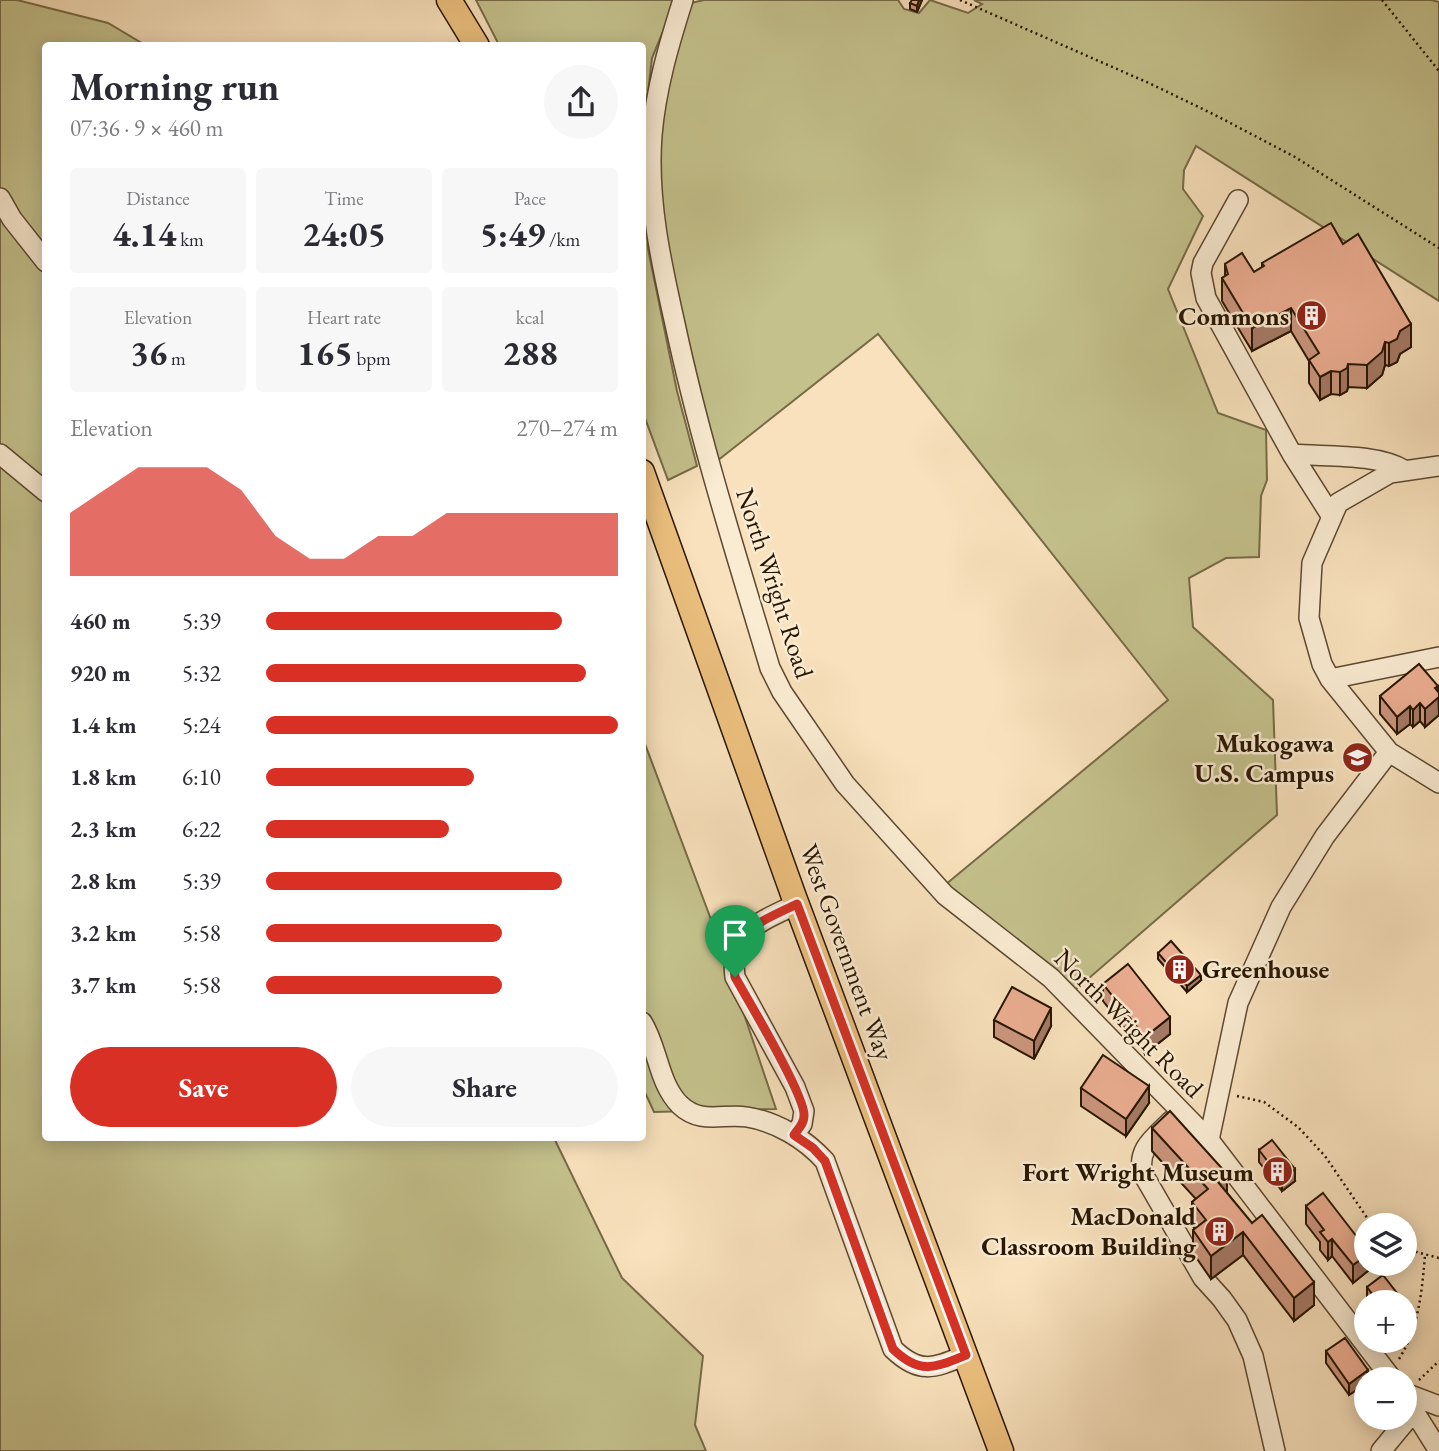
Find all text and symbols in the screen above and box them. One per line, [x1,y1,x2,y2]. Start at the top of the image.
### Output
text: Morning run [70,62,279,111]
button: share [544,65,618,139]
text: 07:36 · 9 × 460 m [70,113,223,143]
text: Distance [126,186,190,211]
text: Time [324,186,364,211]
text: Pace [514,186,546,211]
text: 4.14 [112,211,176,256]
text: 24:05 [302,211,386,256]
text: 5:49 [480,211,545,256]
text: km [176,227,204,252]
text: /km [545,227,580,252]
place label: Commons [1178,299,1289,333]
building icon: Commons [1295,299,1329,333]
text: Elevation [124,305,192,330]
text: Heart rate [307,305,381,330]
text: kcal [516,305,544,330]
text: 36 [130,330,167,375]
text: 165 [297,330,353,375]
text: 288 [502,330,558,375]
text: m [167,346,186,371]
text: bpm [353,346,391,371]
text: Elevation [70,413,153,443]
text: 270–274 m [517,413,618,443]
street label: North Wright Road [728,484,822,683]
text: 460 m [70,606,131,636]
text: 5:39 [182,606,221,636]
text: 920 m [70,658,131,688]
text: 5:32 [182,658,221,688]
text: 1.4 km [70,710,137,740]
text: 5:24 [182,710,221,740]
place label: Mukogawa U.S. Campus [1194,726,1335,790]
school or university icon: Mukogawa U.S. Campus [1340,741,1374,775]
text: 1.8 km [70,762,137,792]
text: 6:10 [182,762,221,792]
text: 2.3 km [70,814,137,844]
text: 6:22 [182,814,221,844]
street label: West Government Way [792,839,902,1066]
text: 2.8 km [70,866,137,896]
text: 5:39 [182,866,221,896]
pin [705,905,765,977]
icon: arrive [716,916,754,954]
text: 3.2 km [70,918,137,948]
text: 5:58 [182,918,221,948]
street label: North Wright Road [1047,941,1212,1106]
building icon: Greenhouse [1162,952,1196,986]
place label: Greenhouse [1202,952,1329,986]
text: 3.7 km [70,970,137,1000]
text: 5:58 [182,970,221,1000]
button: Save [70,1047,337,1127]
button: Share [351,1047,618,1127]
place label: Fort Wright Museum [1022,1155,1254,1189]
building icon: Fort Wright Museum [1260,1155,1294,1189]
place label: MacDonald Classroom Building [981,1199,1197,1263]
map controls [1354,1213,1417,1430]
button: layers [1354,1213,1417,1276]
building icon: MacDonald Classroom Building [1202,1214,1236,1248]
button: + [1354,1290,1417,1353]
button: − [1354,1367,1417,1430]

